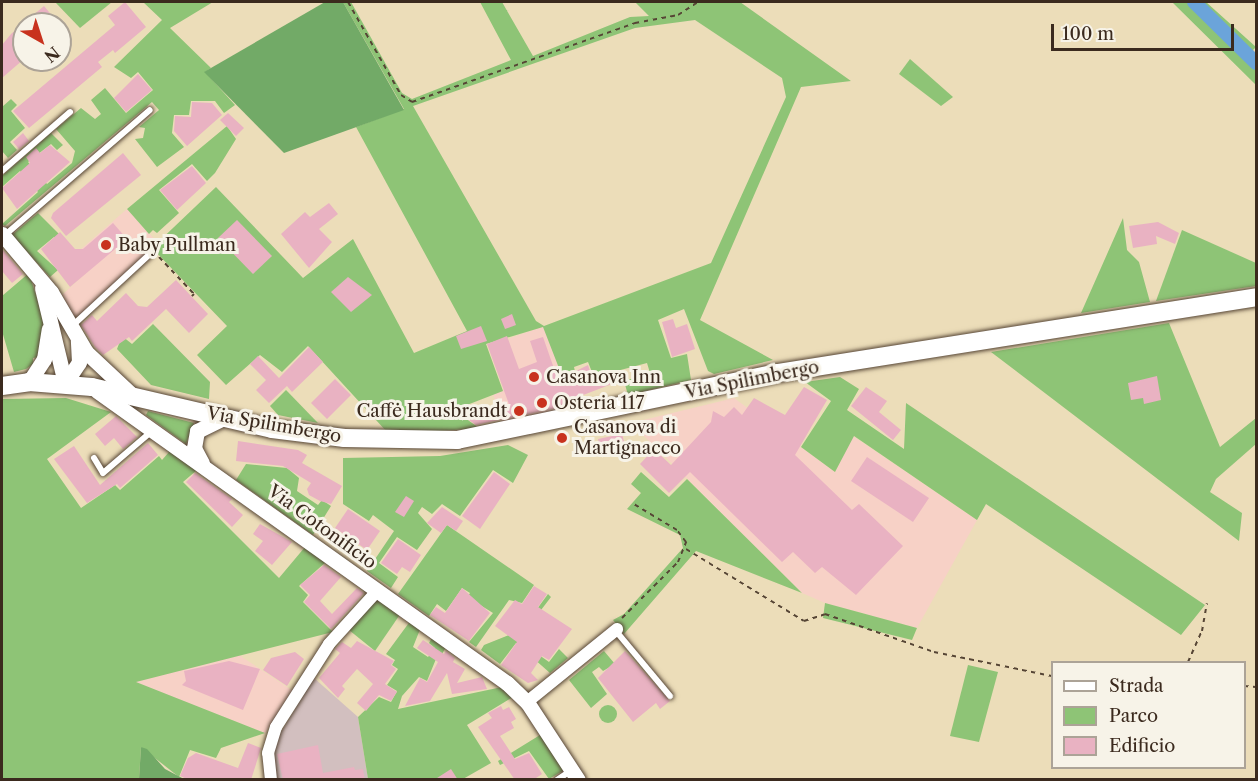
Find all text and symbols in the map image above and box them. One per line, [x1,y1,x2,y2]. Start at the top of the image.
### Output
north arrow [12,12,72,72]
scale bar [1054,12,1237,50]
text: 100 m [1062,23,1114,45]
text: N [40,42,64,67]
place label: Baby Pullman [118,234,237,256]
marker: Baby Pullman [99,238,113,252]
street label: Via Spilimbergo [683,356,821,404]
place label: Casanova Inn [546,366,661,388]
marker: Casanova Inn [527,370,541,384]
place label: Osteria 117 [554,392,644,414]
marker: Osteria 117 [535,396,549,410]
place label: Caffė Hausbrandt [356,400,507,422]
street label: Via Spilimbergo [205,403,343,447]
marker: Caffė Hausbrandt [512,404,526,418]
place label: Casanova di Martignacco [574,417,681,460]
marker: Casanova di Martignacco [555,431,569,445]
street label: Via Cotonificio [263,480,381,574]
legend [1051,661,1246,769]
text: Strada [1109,675,1164,697]
text: Parco [1109,705,1158,727]
text: Edificio [1109,735,1175,757]

